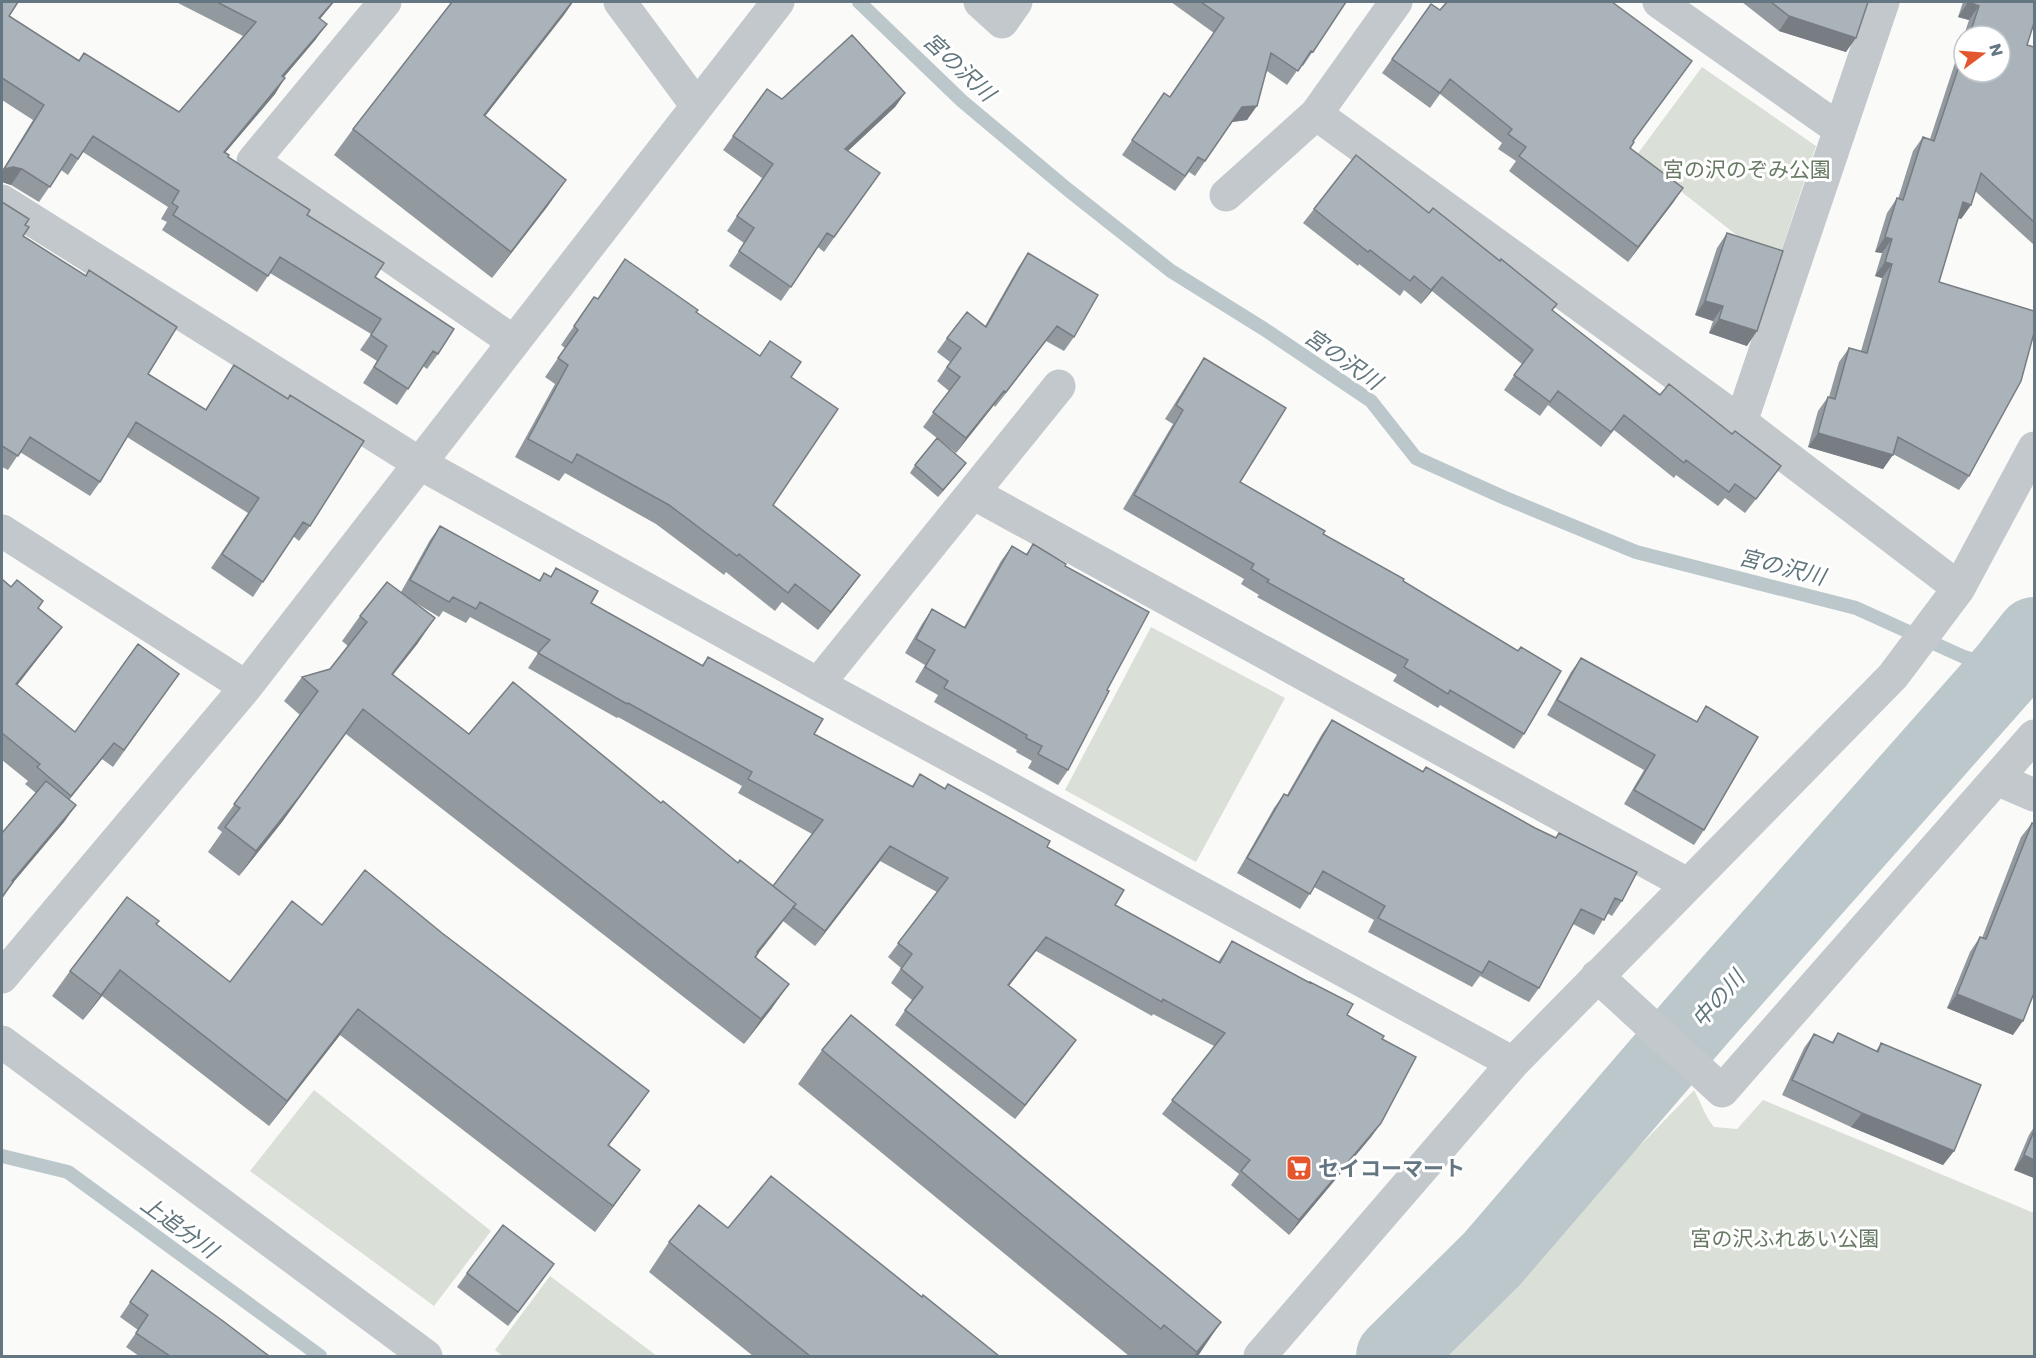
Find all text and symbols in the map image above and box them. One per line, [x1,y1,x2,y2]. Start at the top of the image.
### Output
north arrow [1952,24,2012,84]
water label: 宮の沢川 [916,26,1003,110]
text: N [1983,41,2009,59]
park label: 宮の沢のぞみ公園 [1663,155,1831,184]
water label: 宮の沢川 [1298,321,1390,398]
water label: 宮の沢川 [1736,541,1830,593]
water label: 中の川 [1685,962,1753,1034]
supermarket icon: セイコーマート [1284,1153,1314,1183]
place label: セイコーマート [1318,1154,1465,1183]
water label: 上追分川 [134,1189,225,1267]
park label: 宮の沢ふれあい公園 [1691,1224,1880,1253]

